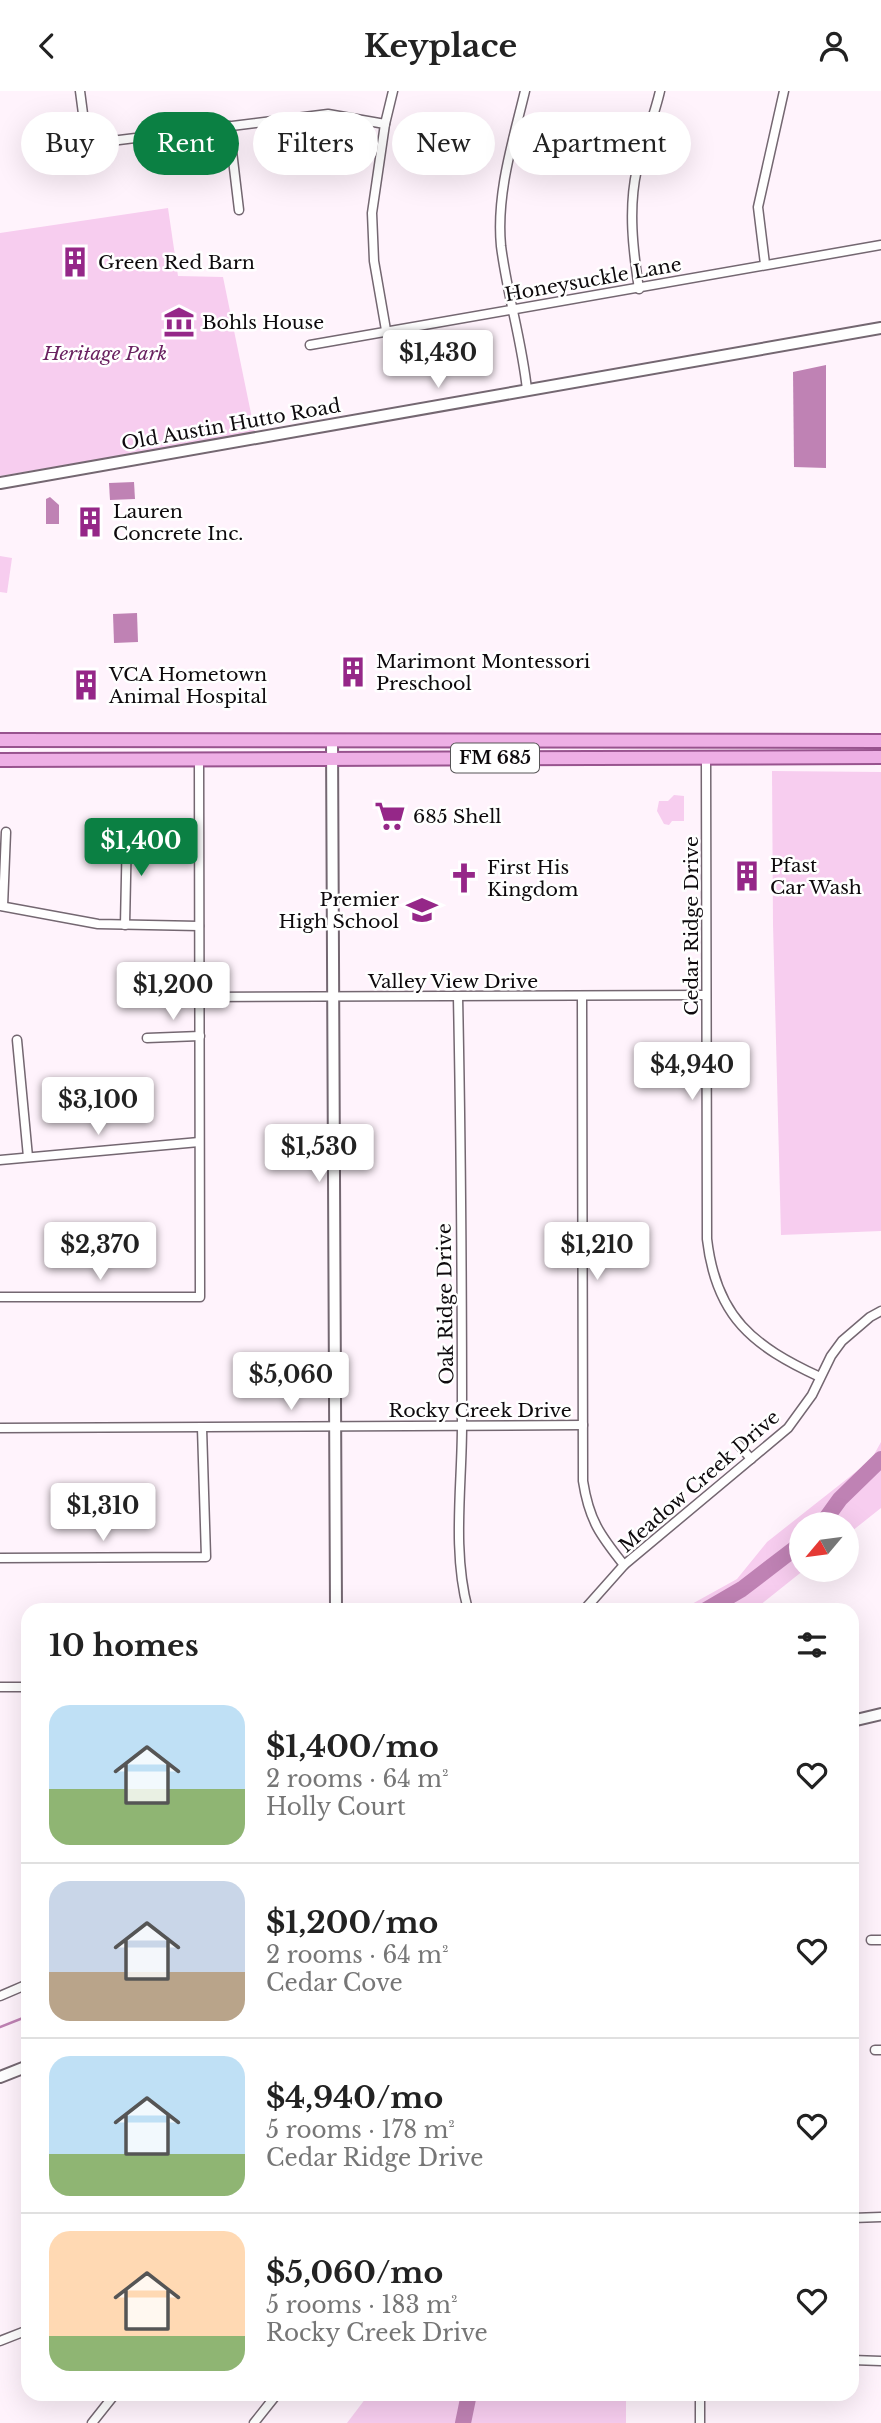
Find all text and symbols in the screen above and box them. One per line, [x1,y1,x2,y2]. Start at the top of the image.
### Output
text: Keyplace [364,26,517,66]
icon: back [28,27,66,65]
icon: person [815,27,853,65]
chip: Buy [21,112,119,175]
chip: Rent [133,112,239,175]
chip: Filters [253,112,378,175]
chip: New [392,112,495,175]
chip: Apartment [509,112,691,175]
building icon: Green Red Barn [58,245,92,279]
place label: Green Red Barn [98,251,255,274]
street label: Honeysuckle Lane [503,253,683,306]
museum icon: Bohls House [162,305,196,339]
place label: Bohls House [202,311,324,334]
pin: $1,430 [381,331,495,390]
text: $1,430 [399,339,477,367]
park label: Heritage Park [42,342,167,365]
street label: Old Austin Hutto Road [120,394,343,455]
place label: Lauren Concrete Inc. [113,500,243,545]
building icon: Lauren Concrete Inc. [73,505,107,539]
place label: Marimont Montessori Preschool [376,650,591,695]
building icon: Marimont Montessori Preschool [336,655,370,689]
place label: VCA Hometown Animal Hospital [108,663,267,708]
building icon: VCA Hometown Animal Hospital [69,668,103,702]
road number: FM 685 [451,743,539,773]
supermarket icon: 685 Shell [373,799,407,833]
place label: 685 Shell [413,805,502,828]
pin: $1,400 [84,819,198,878]
text: $1,400 [101,827,181,855]
street label: Cedar Ridge Drive [680,836,703,1016]
place label: Pfast Car Wash [770,854,862,899]
place label: First His Kingdom [487,856,578,901]
building icon: Pfast Car Wash [730,859,764,893]
church icon: First His Kingdom [447,861,481,895]
place label: Premier High School [279,888,399,933]
school or university icon: Premier High School [405,893,439,927]
pin: $1,200 [116,963,230,1022]
street label: Valley View Drive [367,970,538,993]
text: $1,200 [133,971,213,999]
pin: $4,940 [635,1042,749,1102]
text: $4,940 [650,1051,734,1079]
pin: $3,100 [41,1077,155,1137]
text: $3,100 [58,1086,138,1114]
pin: $1,530 [262,1125,376,1184]
text: $1,530 [281,1133,357,1161]
pin: $2,370 [43,1223,157,1282]
street label: Oak Ridge Drive [433,1223,458,1385]
pin: $1,210 [540,1223,654,1282]
text: $2,370 [60,1231,140,1259]
text: $1,210 [560,1231,634,1259]
pin: $5,060 [234,1353,348,1412]
text: $5,060 [249,1361,333,1389]
street label: Rocky Creek Drive [388,1399,572,1422]
street label: Meadow Creek Drive [615,1406,784,1557]
pin: $1,310 [46,1483,160,1543]
text: $1,310 [67,1492,139,1520]
north arrow [789,1512,859,1582]
map controls [789,1512,859,1582]
icon: filters [793,1626,831,1664]
text: 10 homes [49,1627,199,1664]
text: $1,400/mo [266,1728,439,1765]
icon: home [105,1733,189,1817]
icon: heart [793,1756,831,1794]
text: 2 rooms · 64 m² [266,1765,449,1793]
text: Holly Court [266,1793,406,1821]
text: $1,200/mo [266,1904,438,1941]
icon: home [105,1909,189,1993]
icon: heart [793,1932,831,1970]
text: 2 rooms · 64 m² [266,1941,449,1969]
text: Cedar Cove [266,1969,403,1997]
text: $4,940/mo [266,2079,443,2116]
icon: home [105,2084,189,2168]
icon: heart [793,2107,831,2145]
text: 5 rooms · 178 m² [266,2116,455,2144]
text: Cedar Ridge Drive [266,2144,484,2172]
text: $5,060/mo [266,2254,443,2291]
icon: home [105,2259,189,2343]
icon: heart [793,2282,831,2320]
text: 5 rooms · 183 m² [266,2291,458,2319]
text: Rocky Creek Drive [266,2319,488,2347]

